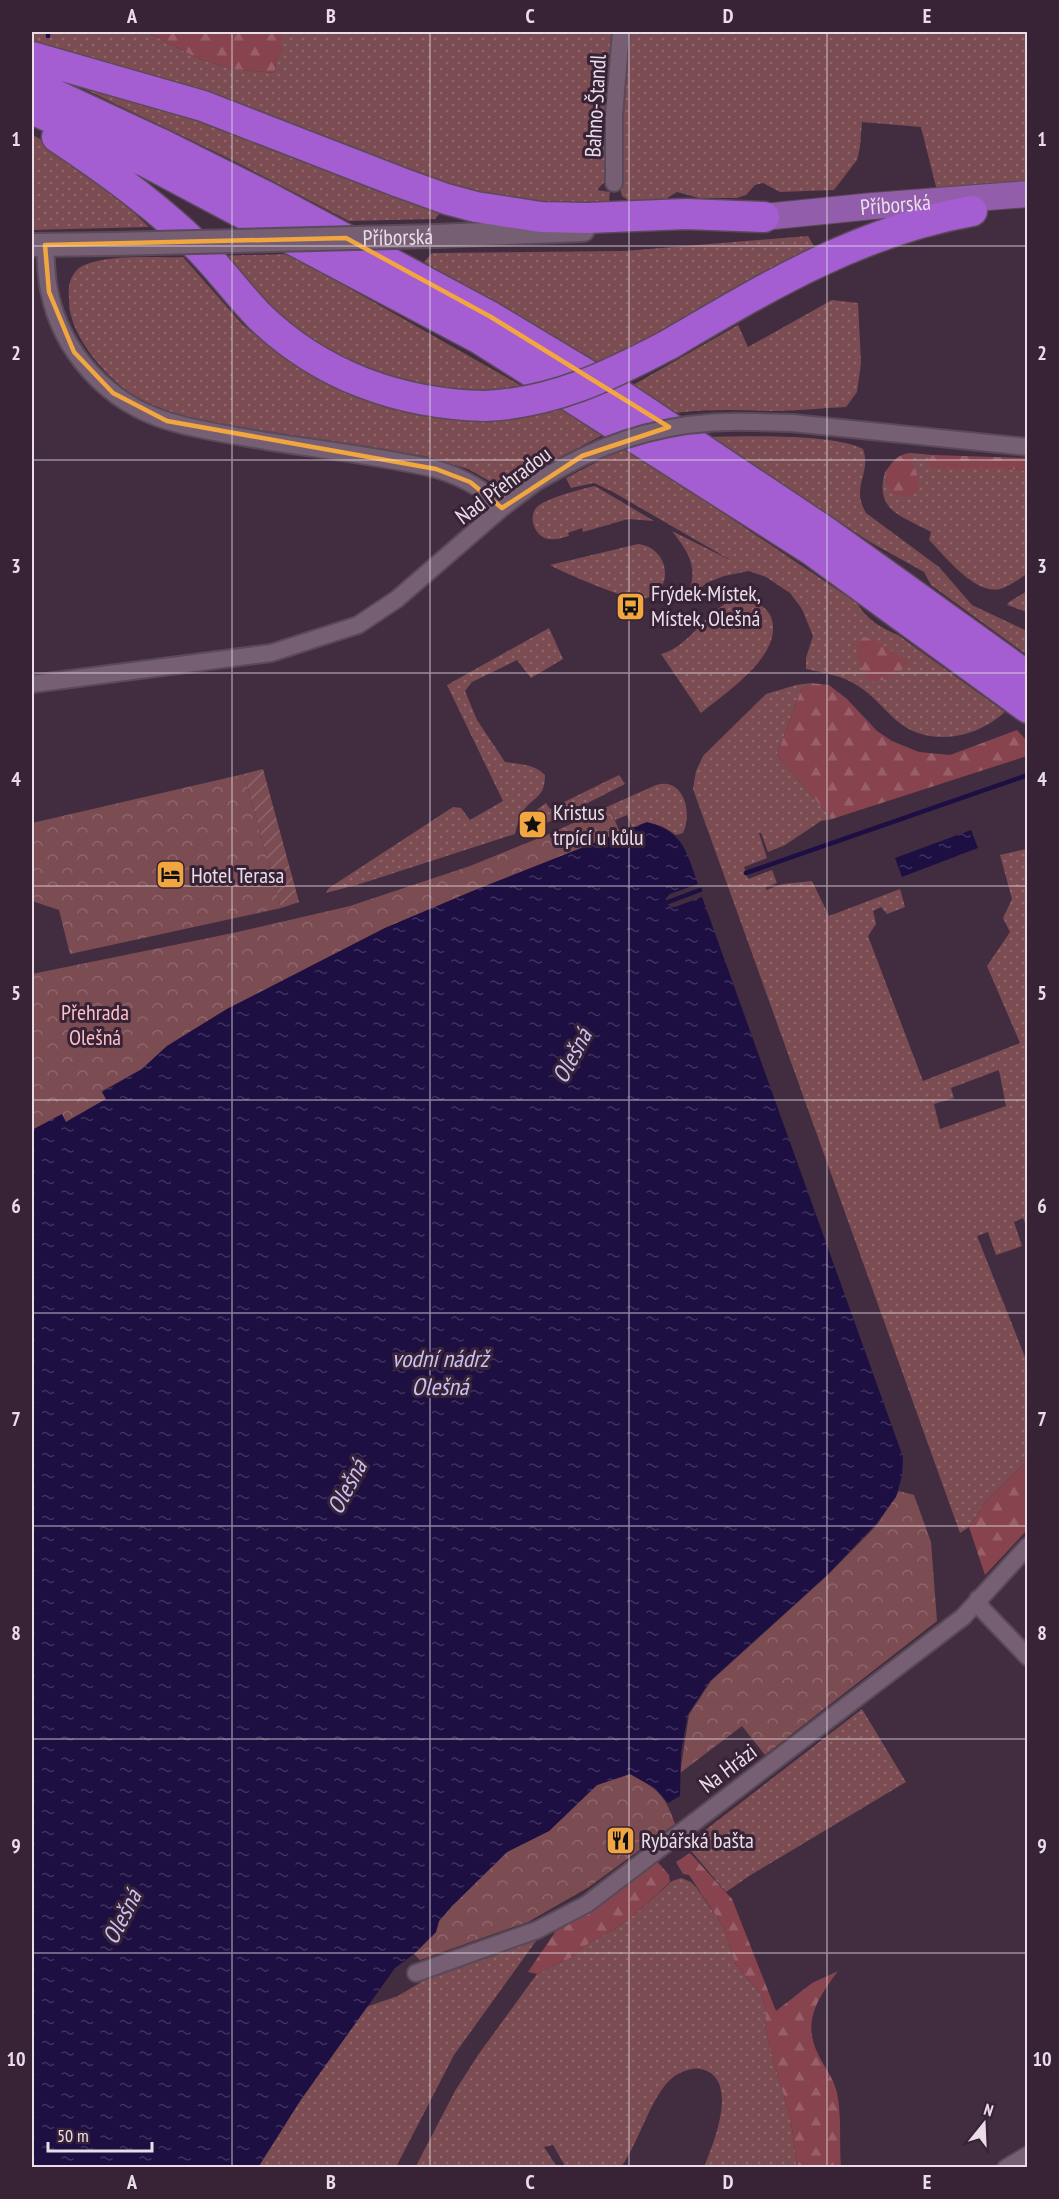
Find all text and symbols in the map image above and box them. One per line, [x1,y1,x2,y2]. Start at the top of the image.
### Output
text: A [126,3,138,29]
text: B [326,3,336,29]
text: C [525,3,535,29]
text: D [723,3,734,29]
text: E [923,3,931,29]
street label: Bahno-Štandl [578,53,612,158]
text: 1 [11,126,21,152]
text: 1 [1037,126,1047,152]
street label: Příborská [859,188,932,221]
street label: Příborská [362,222,434,252]
text: 2 [11,340,21,366]
text: 2 [1037,340,1047,366]
street label: Nad Přehradou [449,440,557,530]
text: 3 [11,553,21,579]
text: 3 [1037,553,1047,579]
place label: Frýdek-Místek, Místek, Olešná [651,579,761,632]
bus stop icon: Frýdek-Místek, Místek, Olešná [614,590,646,622]
text: 4 [11,766,21,792]
text: 4 [1037,766,1047,792]
place label: Kristus trpící u kůlu [553,798,644,851]
place icon: Kristus trpící u kůlu [516,809,548,841]
hotel icon: Hotel Terasa [154,859,186,891]
place label: Hotel Terasa [191,861,284,889]
text: 5 [11,980,21,1006]
text: 5 [1037,980,1047,1006]
park label: Přehrada Olešná [61,998,129,1051]
water label: Olešná [545,1022,599,1088]
text: 6 [11,1193,21,1219]
text: 6 [1037,1193,1047,1219]
water label: vodní nádrž Olešná [392,1343,492,1402]
text: 7 [11,1406,21,1432]
text: 7 [1037,1406,1047,1432]
water label: Olešná [320,1453,374,1519]
text: 8 [11,1620,21,1646]
text: 8 [1037,1620,1047,1646]
street label: Na Hrázi [694,1737,762,1799]
restaurant icon: Rybářská bašta [604,1824,636,1856]
place label: Rybářská bašta [641,1826,754,1854]
text: 9 [11,1833,21,1859]
text: 9 [1037,1833,1047,1859]
water label: Olešná [95,1883,149,1949]
text: 10 [6,2046,26,2072]
text: 10 [1032,2046,1052,2072]
north arrow [954,2094,1014,2154]
text: N [981,2099,996,2121]
scale bar [48,2115,152,2153]
text: 50 m [57,2124,89,2147]
text: A [126,2169,138,2195]
text: B [326,2169,336,2195]
text: C [525,2169,535,2195]
text: D [723,2169,734,2195]
text: E [923,2169,931,2195]

